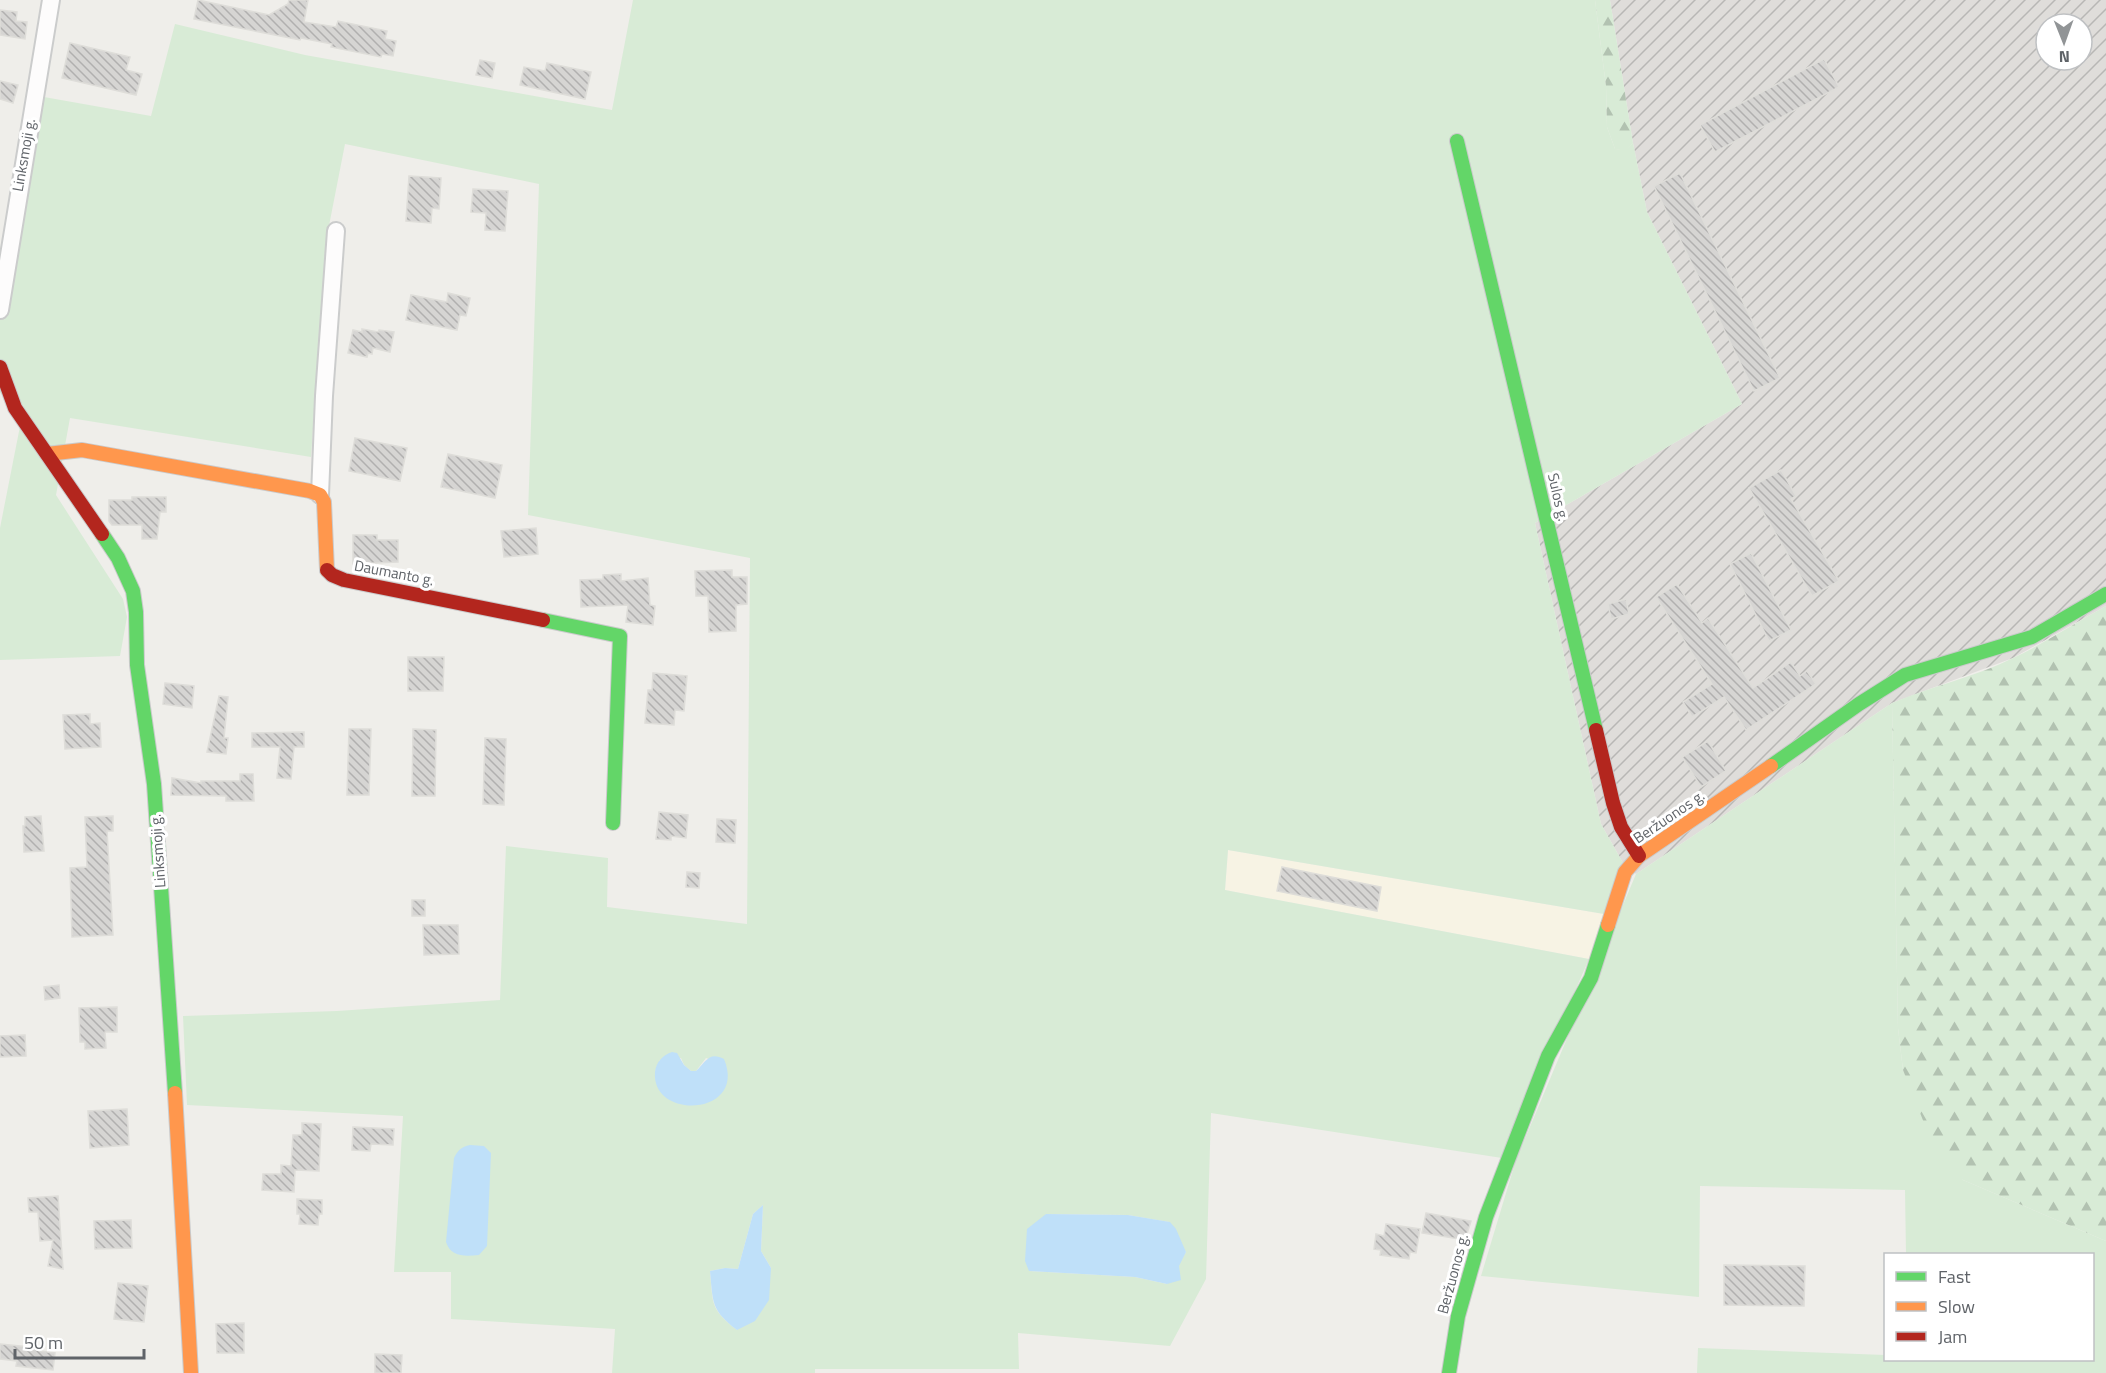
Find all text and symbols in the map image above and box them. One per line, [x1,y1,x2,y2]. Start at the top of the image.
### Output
north arrow [2034,12,2094,72]
text: N [2059,45,2070,69]
street label: Linksmoji g. [6,116,41,193]
street label: Sulos g. [1542,471,1575,523]
street label: Daumanto g. [352,554,436,591]
street label: Beržuonos g. [1628,784,1709,849]
street label: Linksmoji g. [143,813,172,889]
street label: Beržuonos g. [1431,1231,1474,1316]
legend [1884,1253,2094,1361]
text: Fast [1938,1263,1971,1290]
text: Slow [1938,1293,1975,1320]
scale bar [15,1322,144,1360]
text: Jam [1938,1323,1967,1350]
text: 50 m [24,1329,63,1356]

